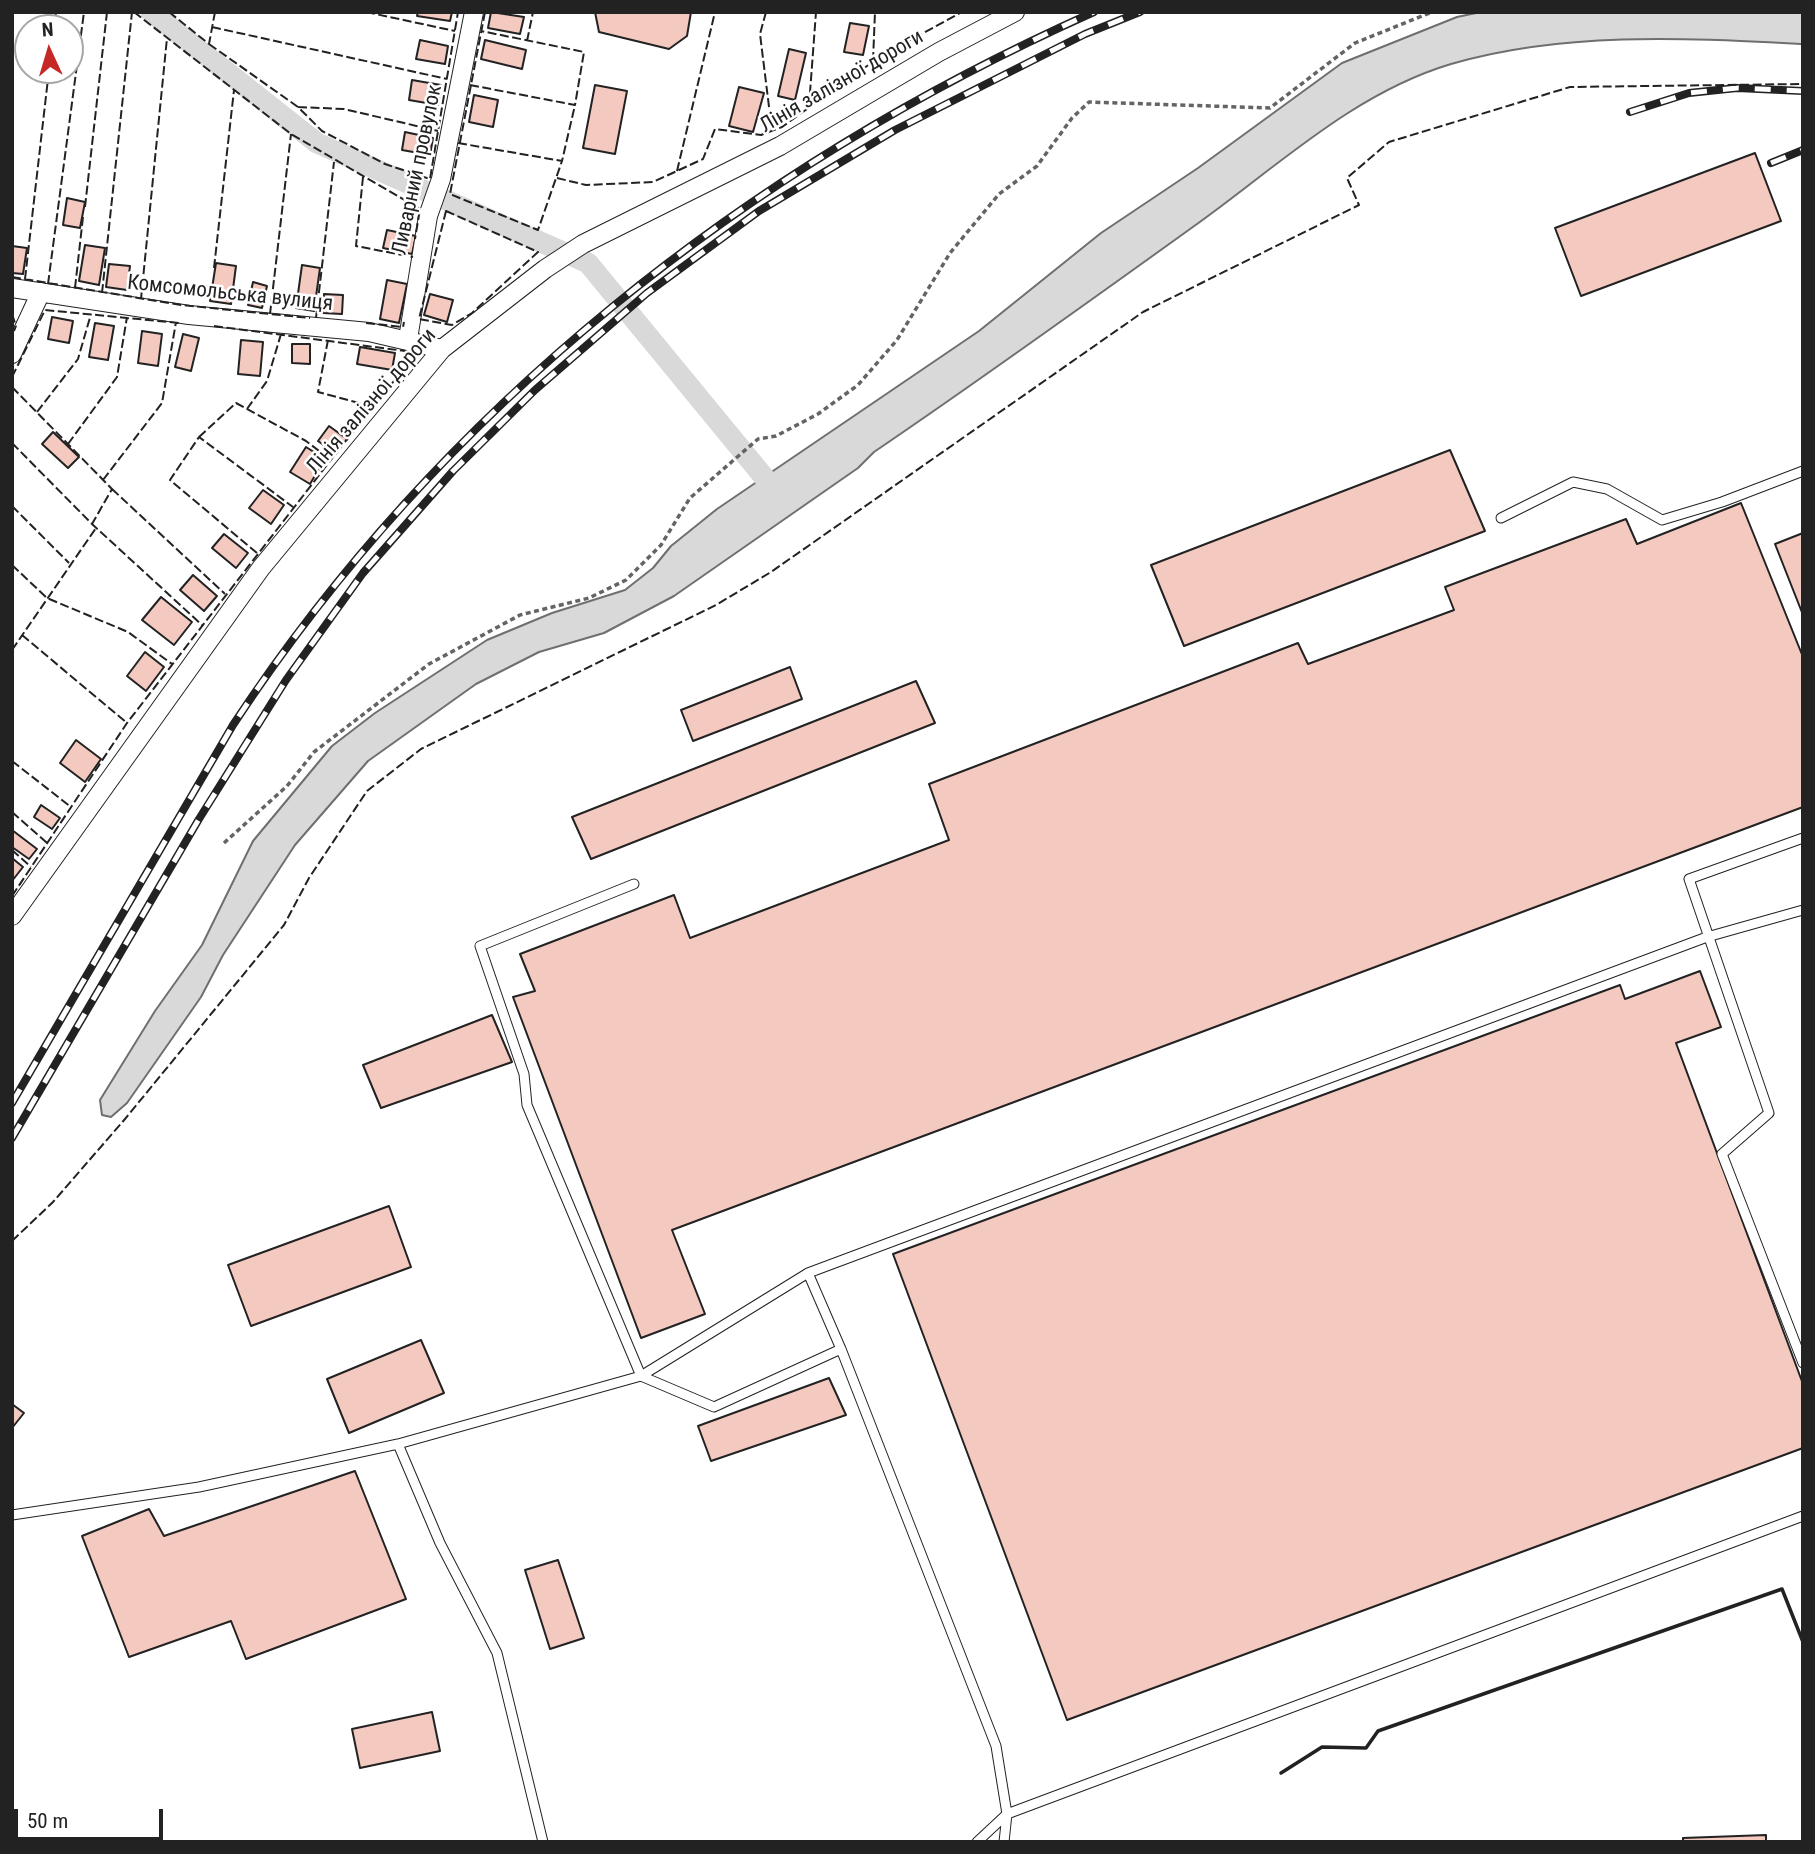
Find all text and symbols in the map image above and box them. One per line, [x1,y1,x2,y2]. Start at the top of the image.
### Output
north arrow [14,14,84,84]
text: N [41,18,54,41]
street label: Лінія залізної дороги [756,25,928,139]
street label: Ливарний провулок [388,83,448,257]
street label: Комсомольська вулиця [126,271,334,317]
street label: Лінія залізної дороги [302,324,442,480]
scale bar [18,1794,166,1838]
text: 50 m [27,1809,68,1833]

